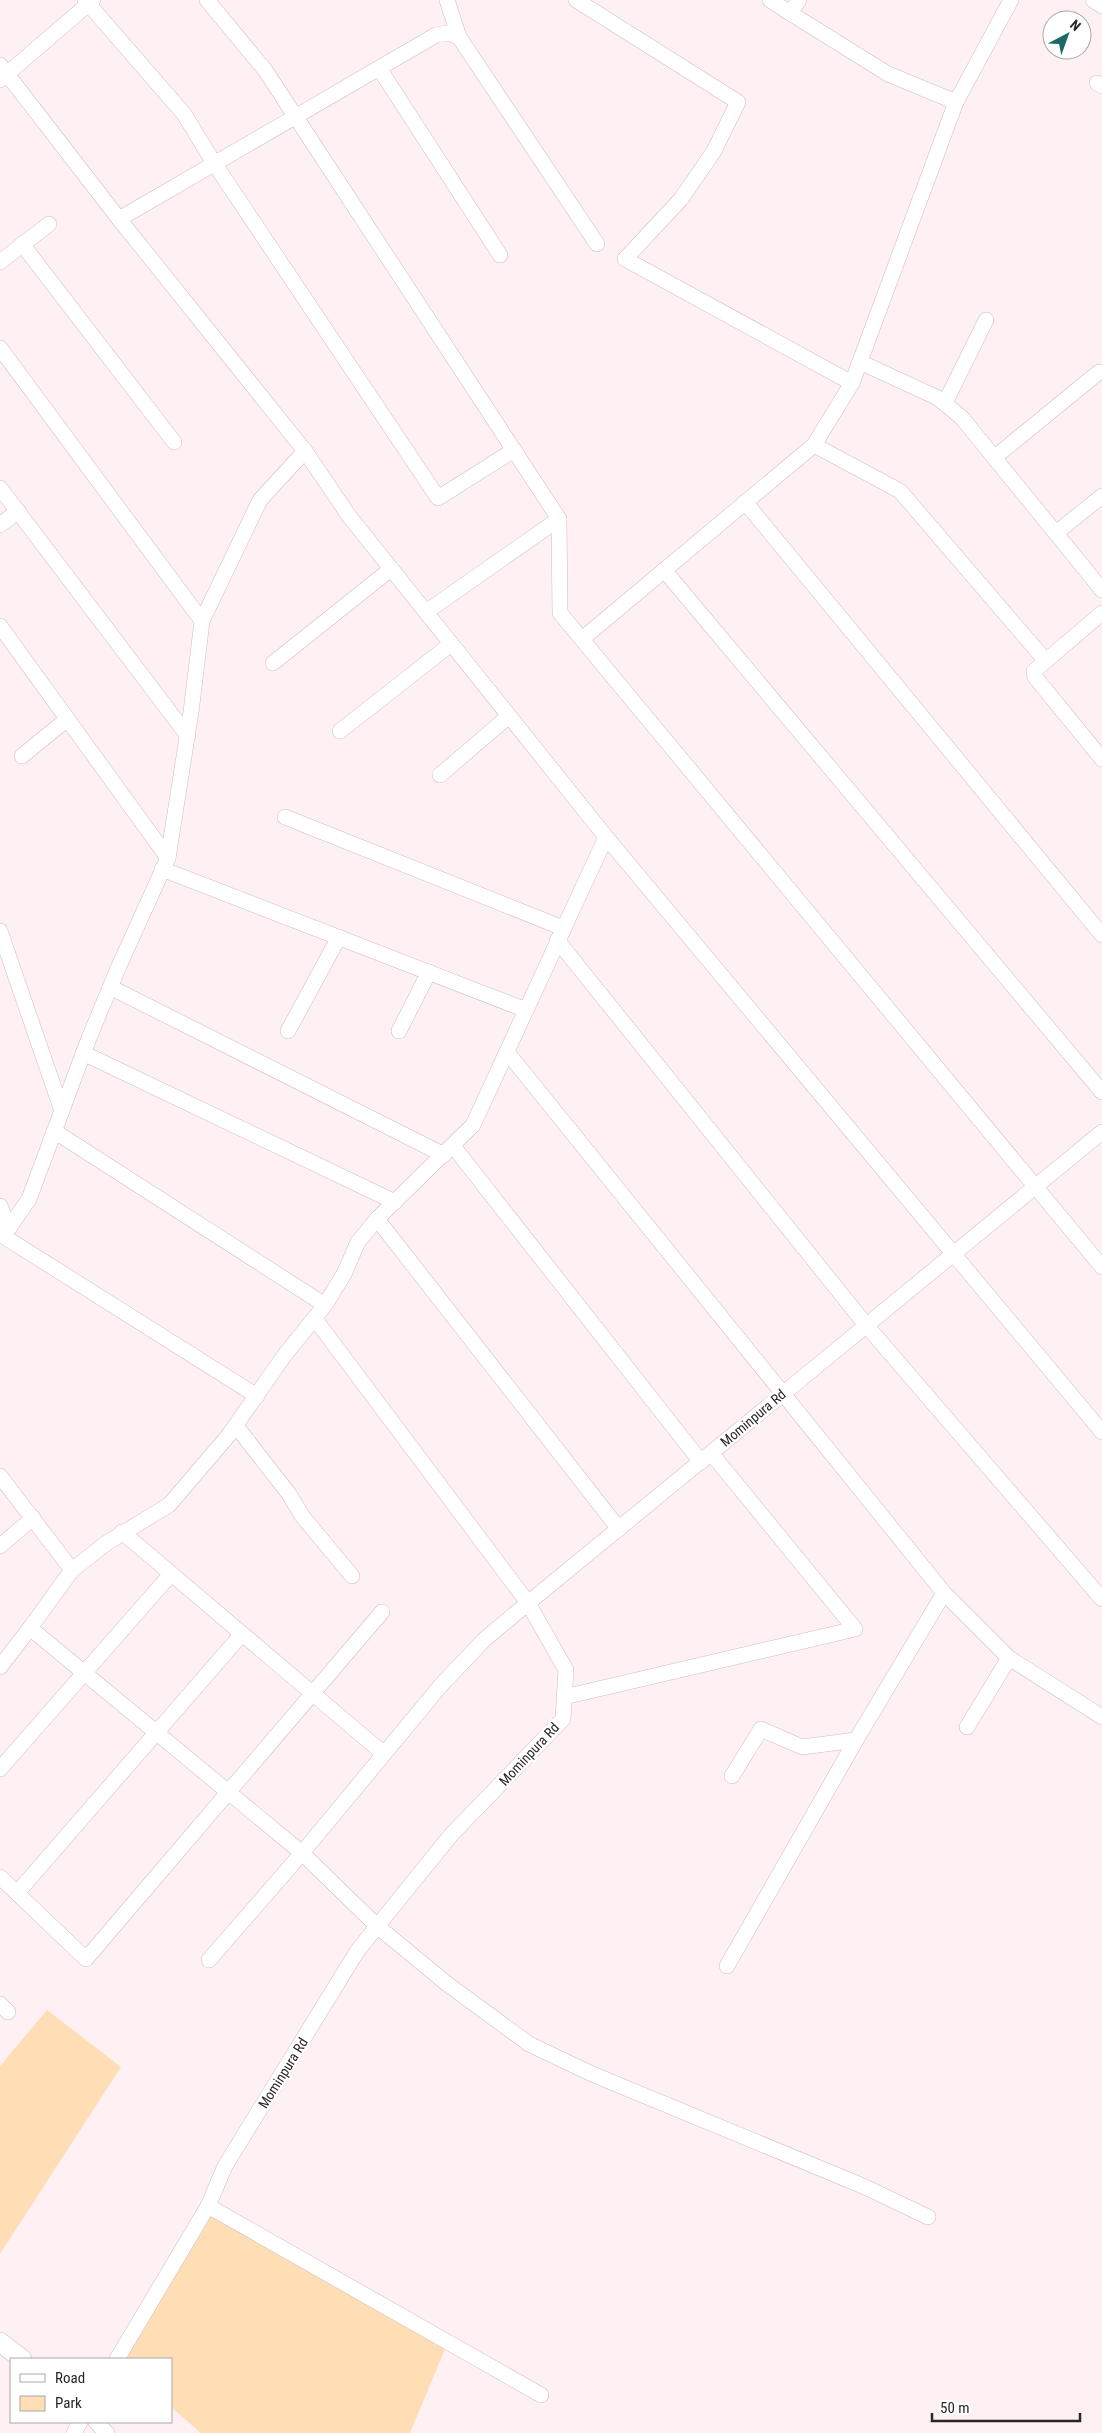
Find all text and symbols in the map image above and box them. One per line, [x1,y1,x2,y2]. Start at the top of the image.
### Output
north arrow [1042,10,1092,60]
text: N [1067,16,1084,34]
street label: Mominpura Rd [717,1386,789,1450]
street label: Mominpura Rd [496,1719,562,1789]
street label: Mominpura Rd [255,2035,311,2111]
legend [10,2358,172,2423]
text: Road [55,2369,85,2387]
scale bar [932,2390,1080,2422]
text: Park [55,2394,82,2412]
text: 50 m [940,2399,970,2417]

